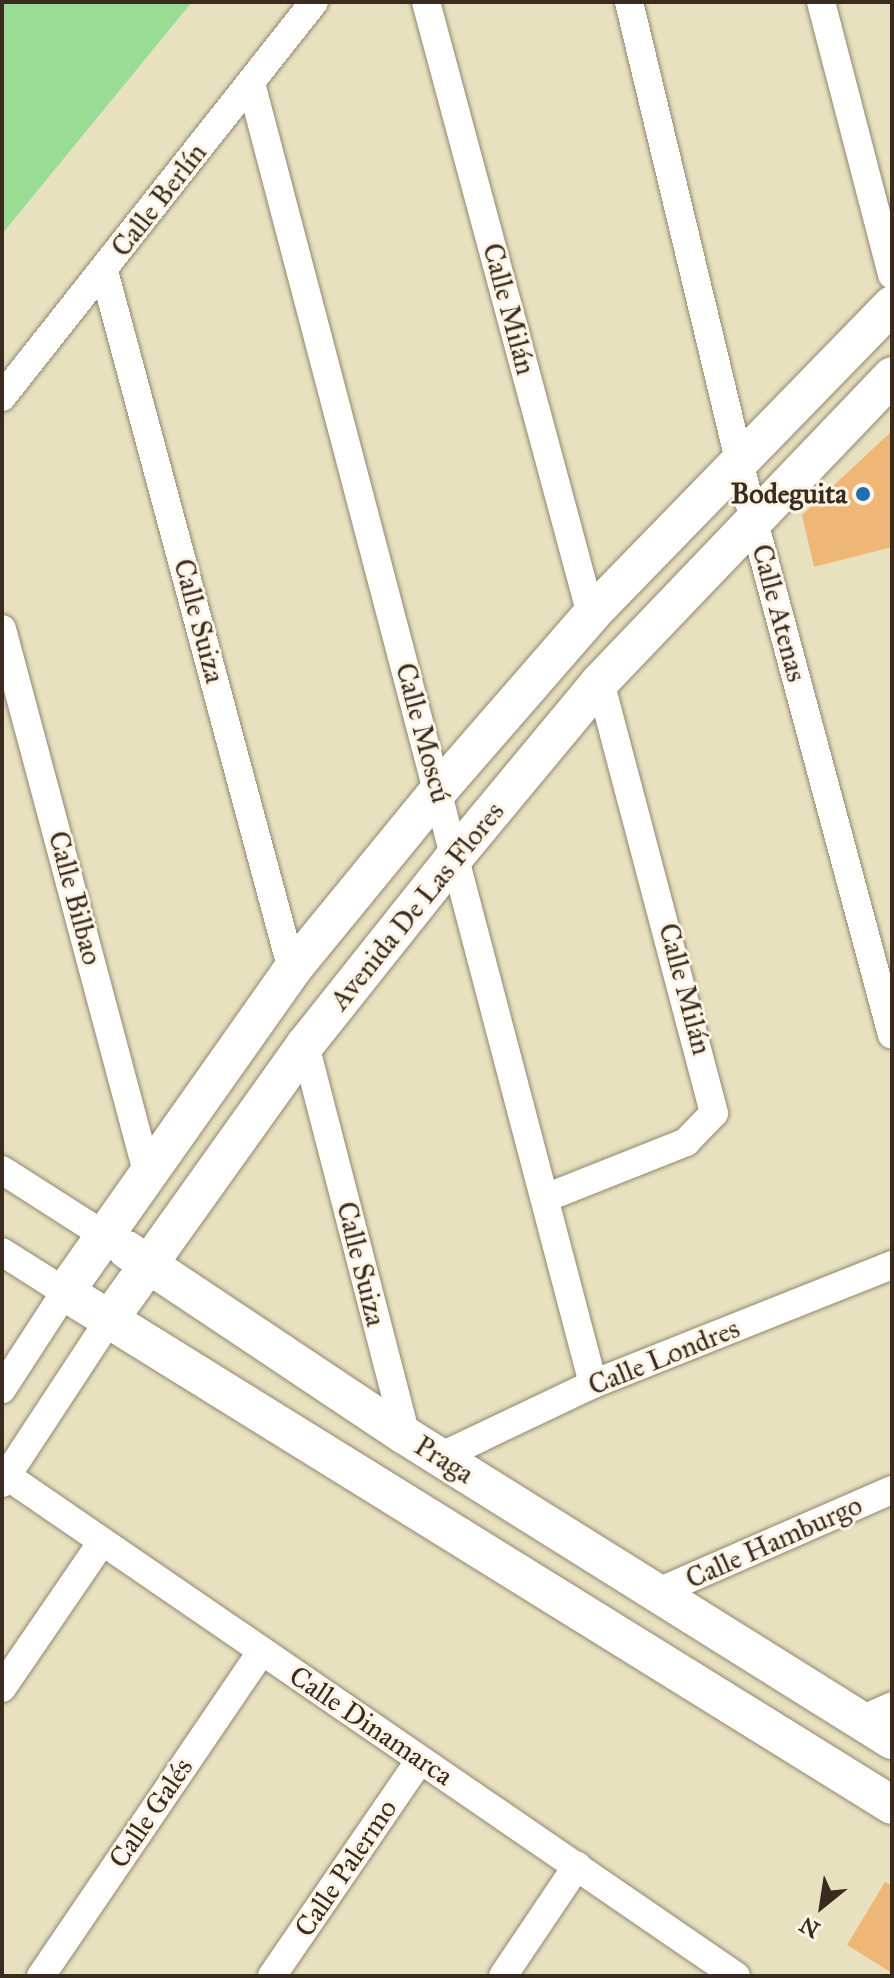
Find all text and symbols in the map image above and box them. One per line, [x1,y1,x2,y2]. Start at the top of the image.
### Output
street label: Calle Berlín [104,137,214,263]
street label: Calle Milán [475,240,543,378]
place label: Bodeguita [731,477,847,511]
marker: Bodeguita [854,485,872,503]
street label: Calle Atenas [745,541,813,685]
street label: Calle Suiza [166,555,232,687]
street label: Calle Moscú [388,659,458,807]
street label: Avenida De Las Flores [323,795,511,1017]
street label: Calle Bilbao [41,827,109,969]
street label: Calle Milán [651,920,719,1058]
street label: Calle Suiza [329,1198,393,1330]
street label: Calle Londres [584,1311,744,1403]
street label: Praga [408,1429,480,1491]
street label: Calle Hamburgo [681,1488,867,1596]
street label: Calle Dinamarca [283,1659,459,1793]
street label: Calle Galés [102,1752,200,1874]
street label: Calle Palermo [288,1793,404,1943]
north arrow [782,1866,862,1946]
text: N [795,1911,825,1944]

